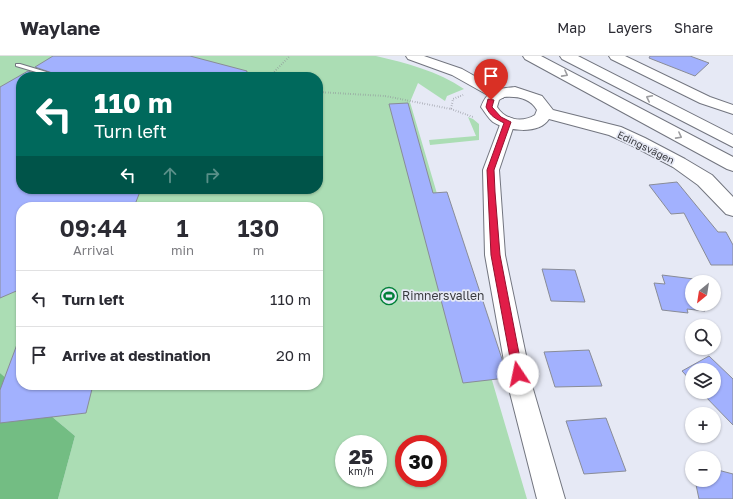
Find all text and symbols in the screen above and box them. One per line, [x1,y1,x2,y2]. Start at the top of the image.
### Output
text: Waylane [20,16,100,39]
text: Map [557,19,586,36]
text: Layers [608,19,652,36]
text: Share [674,19,713,36]
pin [474,59,508,100]
icon: arrive [480,65,502,87]
one-way arrow [560,70,568,77]
text: 110 m [94,86,173,119]
icon: left [28,88,80,140]
one-way arrow [645,95,653,103]
text: Turn left [94,120,167,142]
street label: Edingsvägen [616,128,676,166]
one-way arrow [675,131,682,139]
icon: left [117,164,139,186]
icon: ahead [159,164,181,186]
icon: right [201,164,223,186]
text: 09:44 [60,213,127,242]
text: 1 [176,213,189,242]
text: 130 [237,213,279,242]
text: Arrival [73,242,114,258]
text: min [171,242,194,258]
text: m [253,242,264,258]
north arrow [685,275,721,311]
map controls [685,275,721,487]
sports icon: Rimnersvallen [379,286,399,306]
icon: left [28,288,50,310]
place label: Rimnersvallen [402,288,484,303]
text: Turn left [62,290,124,308]
text: 110 m [270,290,311,308]
button: search [685,319,721,355]
icon: arrive [28,344,50,366]
text: Arrive at destination [62,346,211,364]
text: 20 m [276,346,311,364]
position arrow [497,353,539,395]
button: layers [685,363,721,399]
button: + [685,407,721,443]
speed limit sign: 30 [395,435,447,487]
text: 25 [349,444,373,468]
button: − [685,451,721,487]
text: km/h [348,465,374,477]

